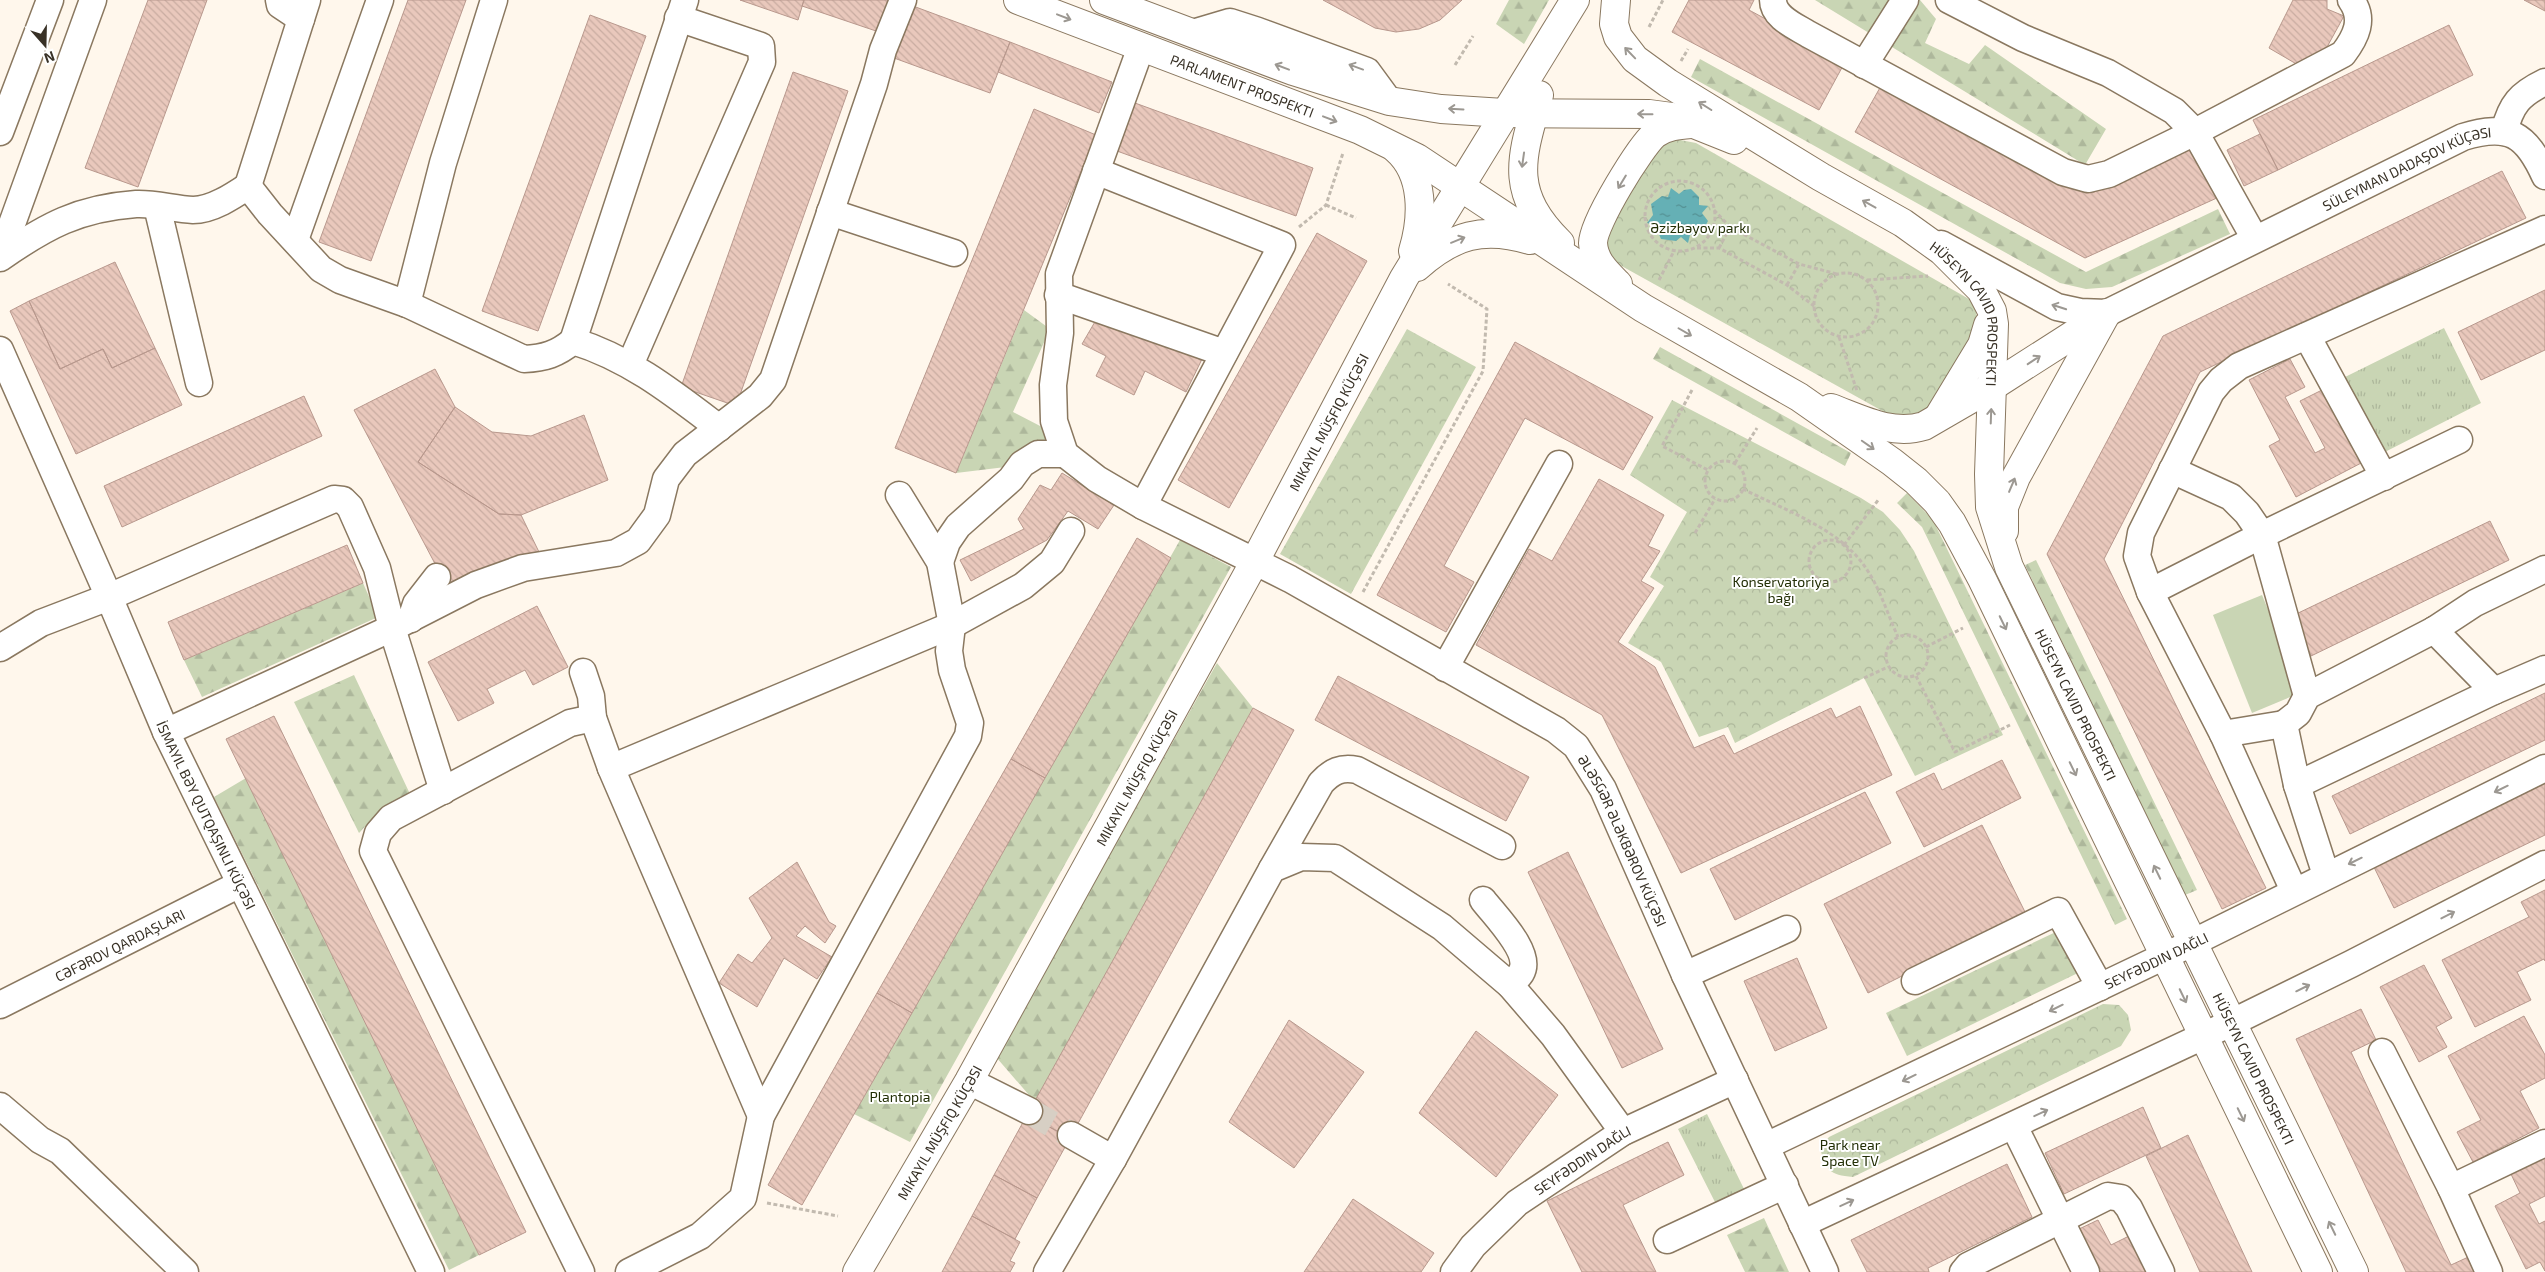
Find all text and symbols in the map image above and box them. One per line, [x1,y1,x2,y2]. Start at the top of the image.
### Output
one-way arrow [1055,13,1071,22]
north arrow [20,20,70,70]
one-way arrow [1624,47,1636,59]
text: N [42,48,57,67]
street label: PARLAMENT PROSPEKTI [1168,50,1317,120]
one-way arrow [1275,62,1290,71]
one-way arrow [1349,62,1364,71]
one-way arrow [1699,100,1713,110]
one-way arrow [1448,105,1464,114]
one-way arrow [1637,109,1654,119]
one-way arrow [1322,115,1337,124]
street label: SÜLEYMAN DADAŞOV KÜÇƏSI [2319,123,2492,214]
one-way arrow [1518,152,1528,168]
one-way arrow [1616,175,1626,189]
one-way arrow [1862,199,1877,209]
park label: Əzizbəyov parkı [1650,219,1750,236]
one-way arrow [1450,235,1465,245]
street label: HÜSEYN CAVID PROSPEKTI [1927,237,2002,387]
one-way arrow [2051,301,2067,311]
one-way arrow [1678,328,1692,338]
street label: MIKAYIL MÜŞFIQ KÜÇƏSI [1285,350,1371,494]
one-way arrow [2026,355,2040,365]
one-way arrow [1987,408,1996,424]
one-way arrow [1861,440,1875,450]
one-way arrow [2008,478,2018,493]
park label: Konservatoriya bağı [1733,573,1829,606]
one-way arrow [1999,615,2008,630]
street label: HÜSEYN CAVID PROSPEKTI [2032,626,2121,783]
street label: MIKAYIL MÜŞFIQ KÜÇƏSI [1092,706,1180,848]
street label: İSMAYIL BƏY QUTQAŞINLI KÜÇƏSI [154,718,260,912]
street label: ƏLƏSGƏR ƏLƏKBƏROV KÜÇƏSI [1575,751,1671,929]
one-way arrow [2069,761,2079,776]
one-way arrow [2494,785,2509,795]
one-way arrow [2348,857,2363,866]
one-way arrow [2152,865,2161,880]
street label: CƏFƏROV QARDAŞLARI [52,905,187,985]
one-way arrow [2440,910,2455,919]
street label: SEYFƏDDIN DAĞLI [2101,928,2211,992]
one-way arrow [2295,983,2310,992]
one-way arrow [2178,989,2188,1004]
street label: HÜSEYN CAVID PROSPEKTI [2210,990,2299,1147]
one-way arrow [2049,1003,2064,1013]
street label: MIKAYIL MÜŞFIQ KÜÇƏSI [893,1062,985,1203]
one-way arrow [1902,1073,1917,1083]
park label: Plantopia [870,1088,930,1105]
one-way arrow [2034,1107,2049,1117]
one-way arrow [2237,1108,2247,1123]
street label: SEYFƏDDIN DAĞLI [1530,1121,1633,1198]
park label: Park near Space TV [1820,1136,1881,1169]
one-way arrow [1839,1198,1854,1208]
one-way arrow [2327,1221,2336,1236]

